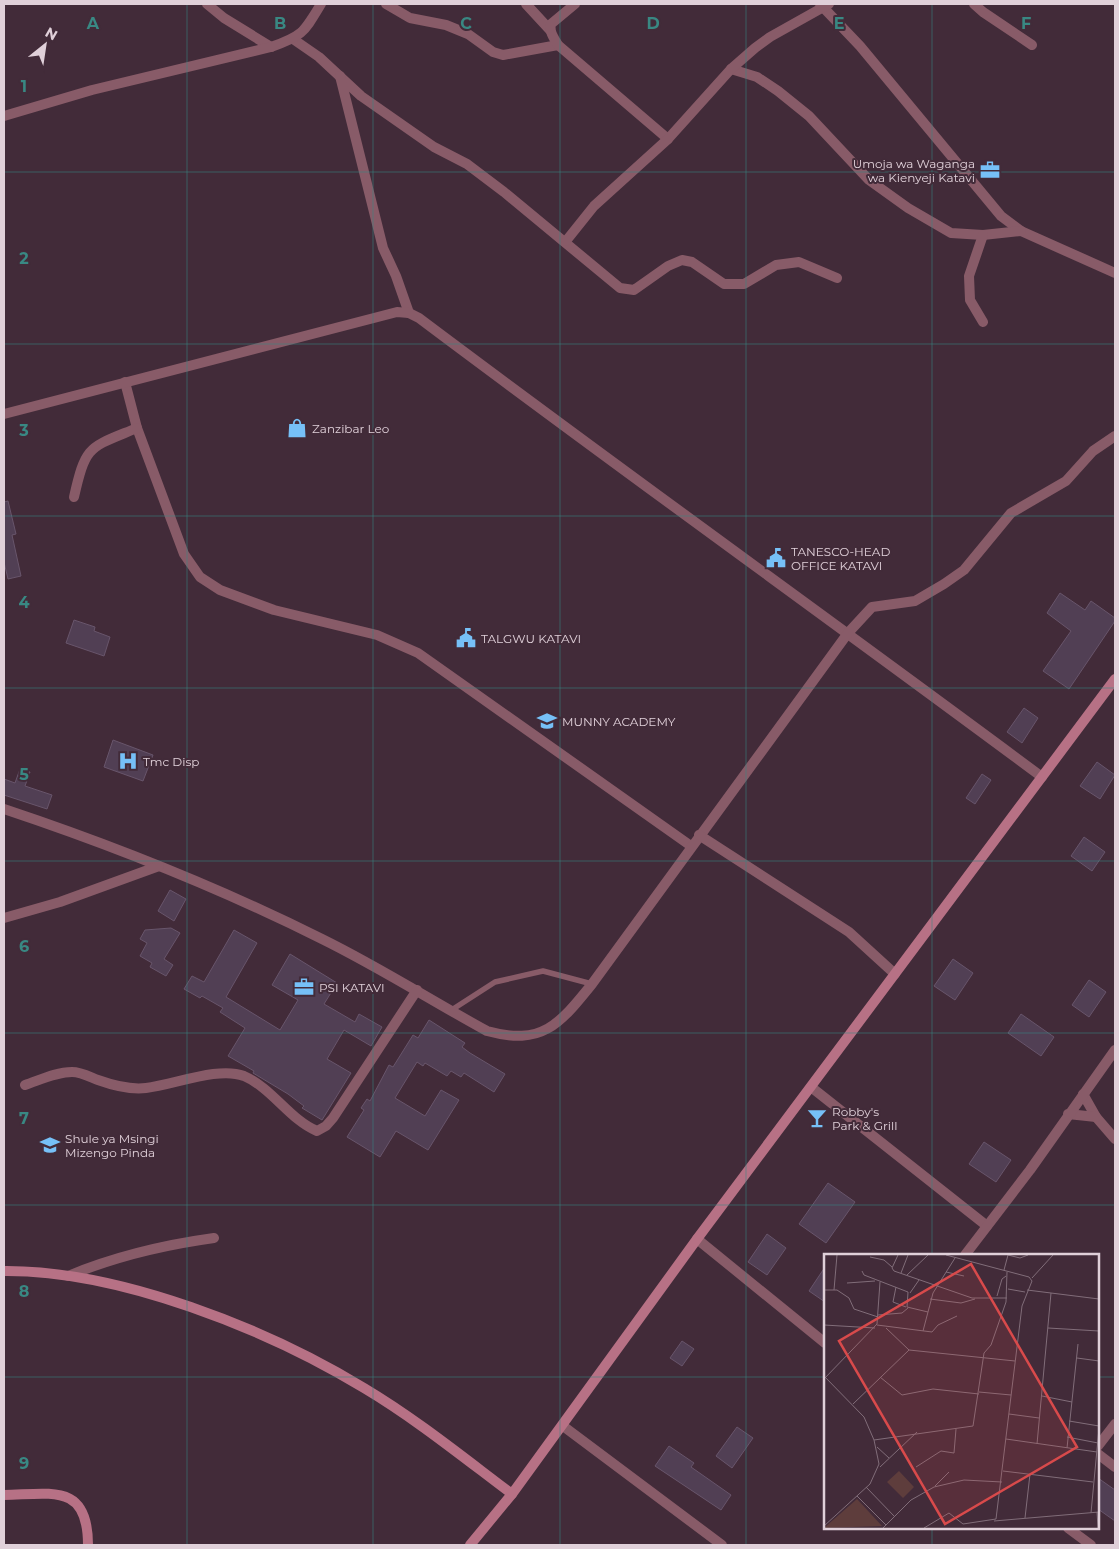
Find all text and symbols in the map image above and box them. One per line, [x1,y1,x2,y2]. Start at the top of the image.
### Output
text: A [86,14,100,33]
text: B [274,14,286,33]
text: C [460,14,472,33]
text: D [646,14,660,33]
text: E [834,14,844,33]
text: F [1021,14,1031,33]
north arrow [20,20,70,70]
text: N [42,23,61,44]
text: 1 [21,77,27,96]
place label: Umoja wa Waganga wa Kienyeji Katavi [853,156,975,185]
office icon: Umoja wa Waganga wa Kienyeji Katavi [979,159,1001,181]
text: 2 [19,249,29,268]
shop icon: Zanzibar Leo [286,417,308,439]
text: 3 [18,421,29,440]
place label: Zanzibar Leo [312,421,389,436]
place label: TANESCO-HEAD OFFICE KATAVI [791,544,890,573]
public building icon: TANESCO-HEAD OFFICE KATAVI [765,547,787,569]
text: 4 [18,593,30,612]
public building icon: TALGWU KATAVI [455,627,477,649]
place label: TALGWU KATAVI [481,631,581,646]
school or university icon: MUNNY ACADEMY [536,710,558,732]
place label: MUNNY ACADEMY [562,714,676,729]
hospital icon: Tmc Disp [117,750,139,772]
place label: Tmc Disp [143,754,200,769]
text: 5 [19,765,29,784]
text: 6 [19,937,29,956]
office icon: PSI KATAVI [293,976,315,998]
place label: PSI KATAVI [319,980,385,995]
place label: Robby's Park & Grill [832,1104,897,1133]
bar icon: Robby's Park & Grill [806,1107,828,1129]
text: 7 [19,1109,29,1128]
place label: Shule ya Msingi Mizengo Pinda [65,1131,159,1160]
school or university icon: Shule ya Msingi Mizengo Pinda [39,1134,61,1156]
inset map [824,1254,1099,1529]
text: 8 [19,1282,29,1301]
text: 9 [19,1454,29,1473]

